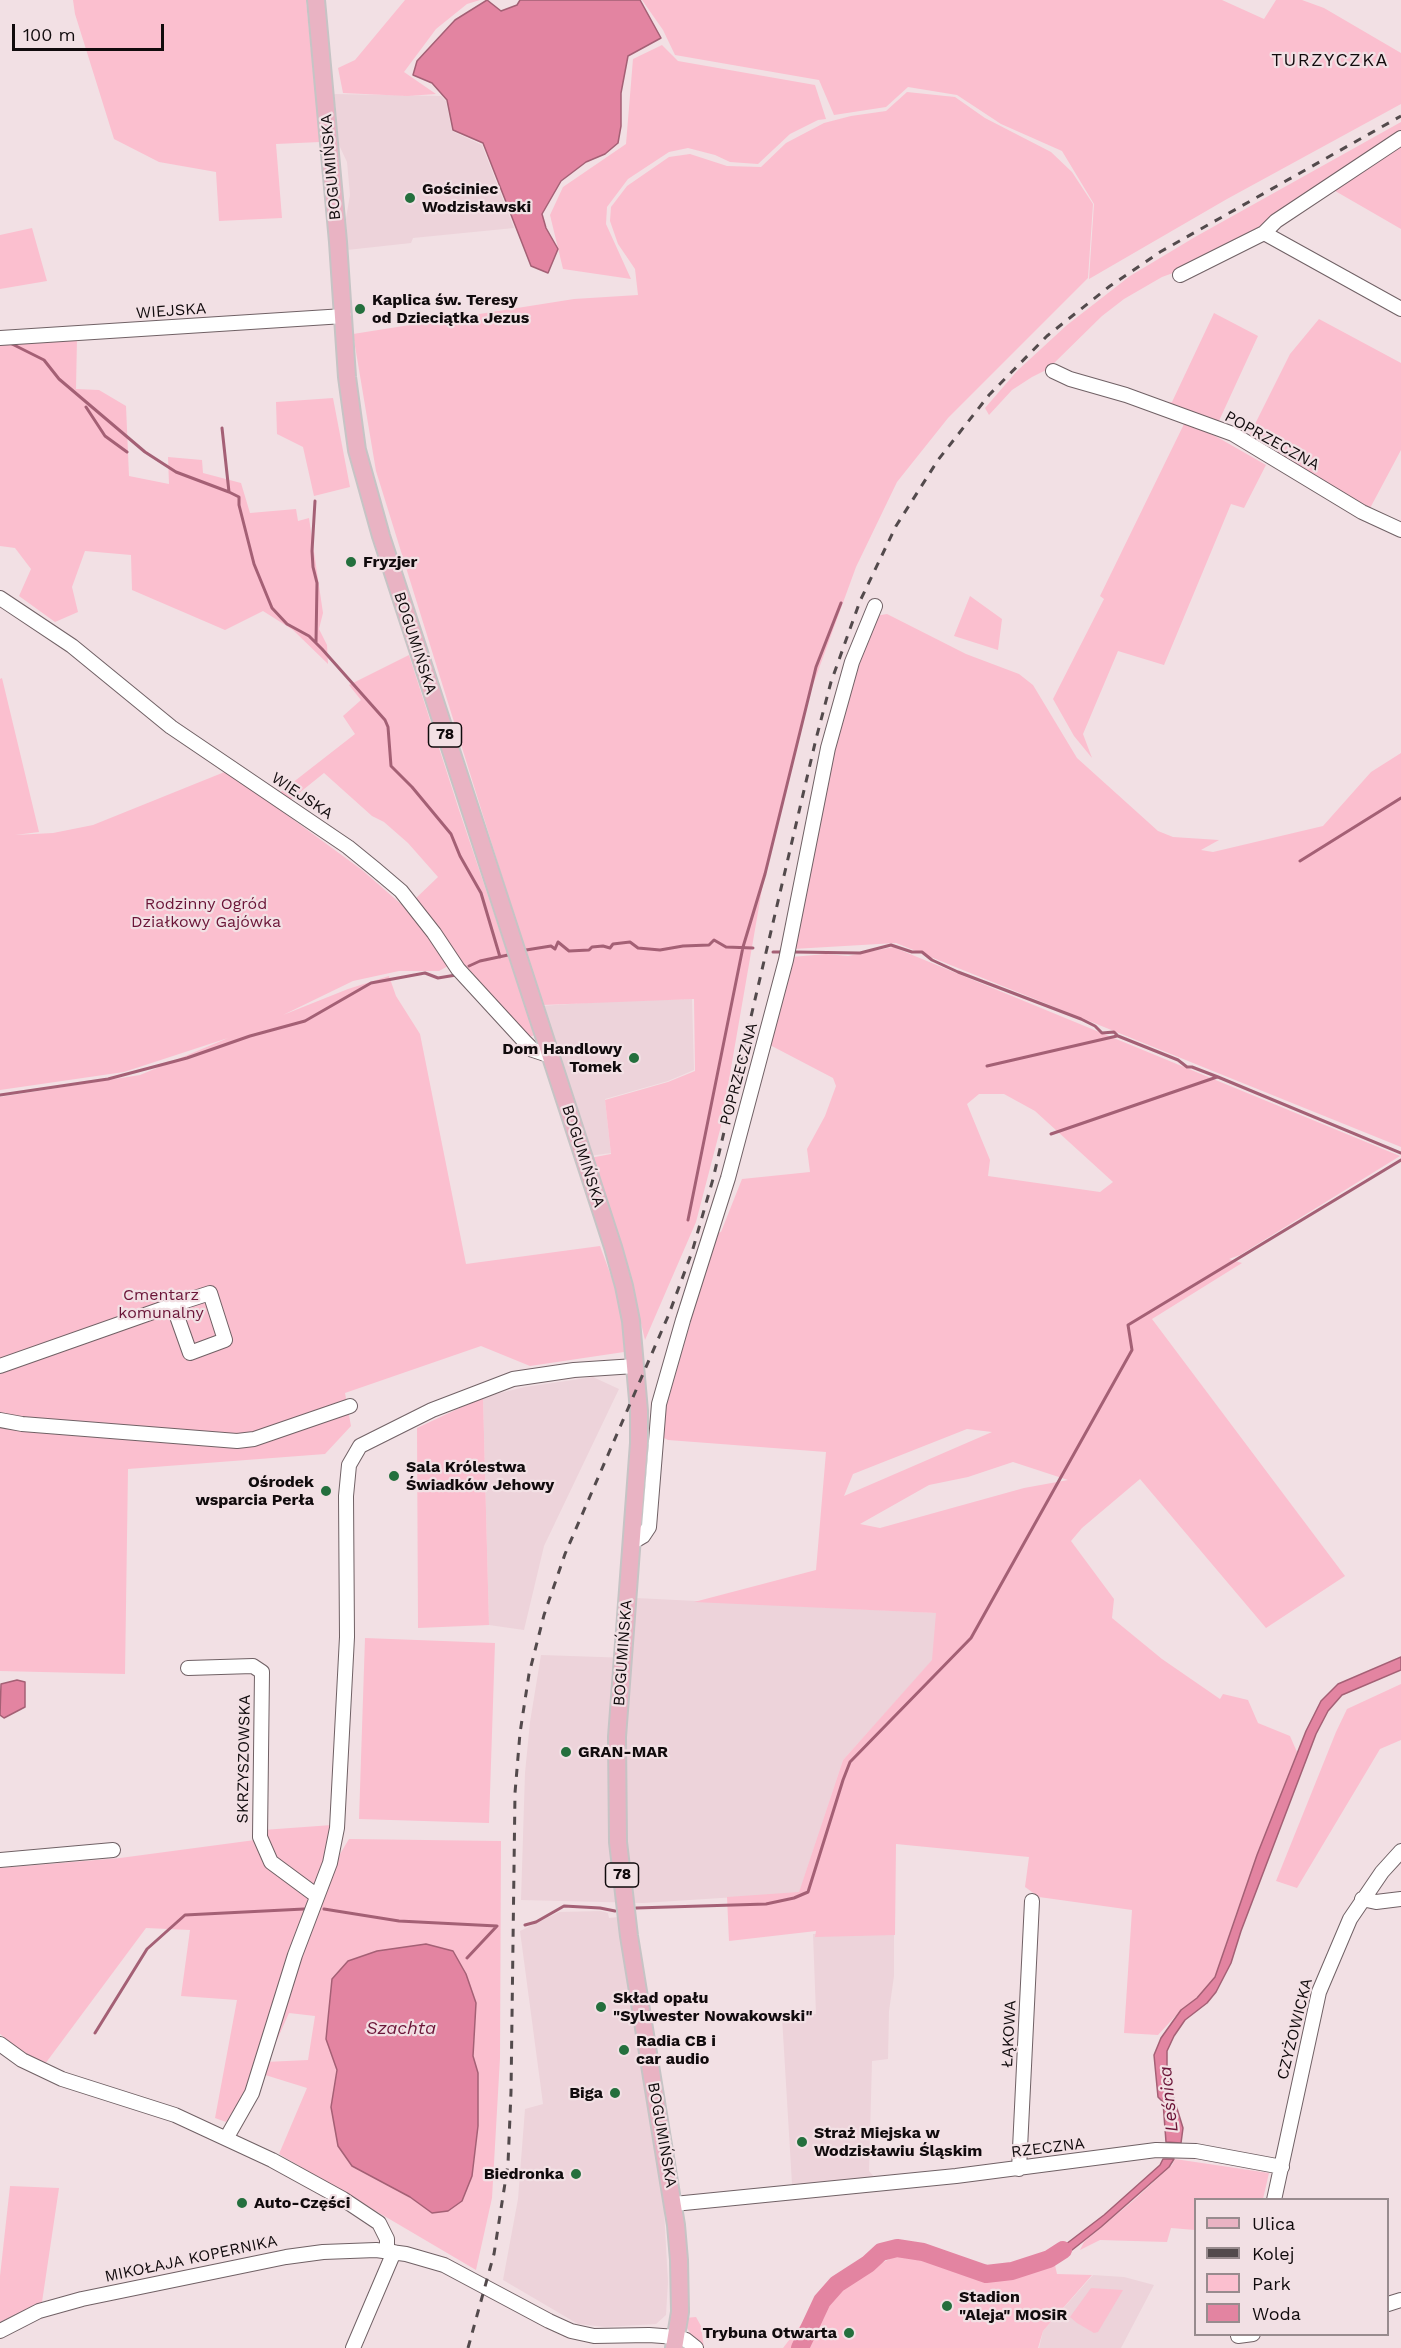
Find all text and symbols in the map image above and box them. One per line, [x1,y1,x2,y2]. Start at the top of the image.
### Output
scale bar [15,12,166,50]
text: 100 m [23,24,76,45]
district label: TURZYCZKA [1271,50,1389,72]
street label: BOGUMIŃSKA [317,113,345,221]
place label: Gościniec Wodzisławski [422,179,531,217]
marker: Gościniec Wodzisławski [403,191,417,205]
place label: Kaplica św. Teresy od Dzieciątka Jezus [372,290,529,328]
street label: WIEJSKA [135,299,207,323]
marker: Kaplica św. Teresy od Dzieciątka Jezus [353,302,367,316]
street label: POPRZECZNA [1221,407,1323,475]
place label: Fryzjer [363,552,417,572]
marker: Fryzjer [344,555,358,569]
street label: BOGUMIŃSKA [389,589,441,697]
road number: 78 [428,723,462,747]
street label: WIEJSKA [267,768,337,824]
park label: Rodzinny Ogród Działkowy Gajówka [131,894,281,932]
street label: POPRZECZNA [716,1021,762,1127]
place label: Dom Handlowy Tomek [502,1039,622,1077]
marker: Dom Handlowy Tomek [627,1051,641,1065]
street label: BOGUMIŃSKA [557,1102,609,1210]
park label: Cmentarz komunalny [118,1285,204,1323]
place label: Sala Królestwa Świadków Jehowy [406,1457,554,1495]
marker: Sala Królestwa Świadków Jehowy [387,1469,401,1483]
place label: Ośrodek wsparcia Perła [195,1472,314,1510]
marker: Ośrodek wsparcia Perła [319,1484,333,1498]
street label: BOGUMIŃSKA [610,1599,636,1707]
street label: SKRZYSZOWSKA [233,1694,255,1824]
place label: GRAN-MAR [578,1742,668,1762]
marker: GRAN-MAR [559,1745,573,1759]
road number: 78 [606,1863,638,1887]
street label: CZYŻOWICKA [1273,1976,1317,2082]
place label: Skład opału "Sylwester Nowakowski" [613,1988,813,2026]
marker: Skład opału "Sylwester Nowakowski" [594,2000,608,2014]
street label: ŁĄKOWA [998,2000,1020,2068]
water label: Szachta [366,2018,436,2040]
place label: Radia CB i car audio [636,2031,716,2069]
marker: Radia CB i car audio [617,2043,631,2057]
water label: Leśnica [1155,2065,1183,2133]
street label: BOGUMIŃSKA [643,2081,681,2189]
place label: Biga [569,2083,603,2103]
marker: Biga [608,2086,622,2100]
place label: Straż Miejska w Wodzisławiu Śląskim [814,2123,982,2161]
street label: RZECZNA [1010,2134,1086,2162]
marker: Straż Miejska w Wodzisławiu Śląskim [795,2135,809,2149]
place label: Biedronka [484,2164,564,2184]
marker: Biedronka [569,2167,583,2181]
place label: Auto-Części [254,2193,350,2213]
marker: Auto-Części [235,2196,249,2210]
legend [1194,2198,1389,2336]
text: Ulica [1252,2213,1295,2234]
street label: MIKOŁAJA KOPERNIKA [103,2231,279,2287]
text: Kolej [1252,2243,1295,2264]
text: Park [1252,2273,1291,2294]
place label: Stadion "Aleja" MOSiR [959,2287,1067,2325]
marker: Stadion "Aleja" MOSiR [940,2299,954,2313]
text: Woda [1252,2303,1301,2324]
place label: Trybuna Otwarta [703,2323,837,2343]
marker: Trybuna Otwarta [842,2326,856,2340]

